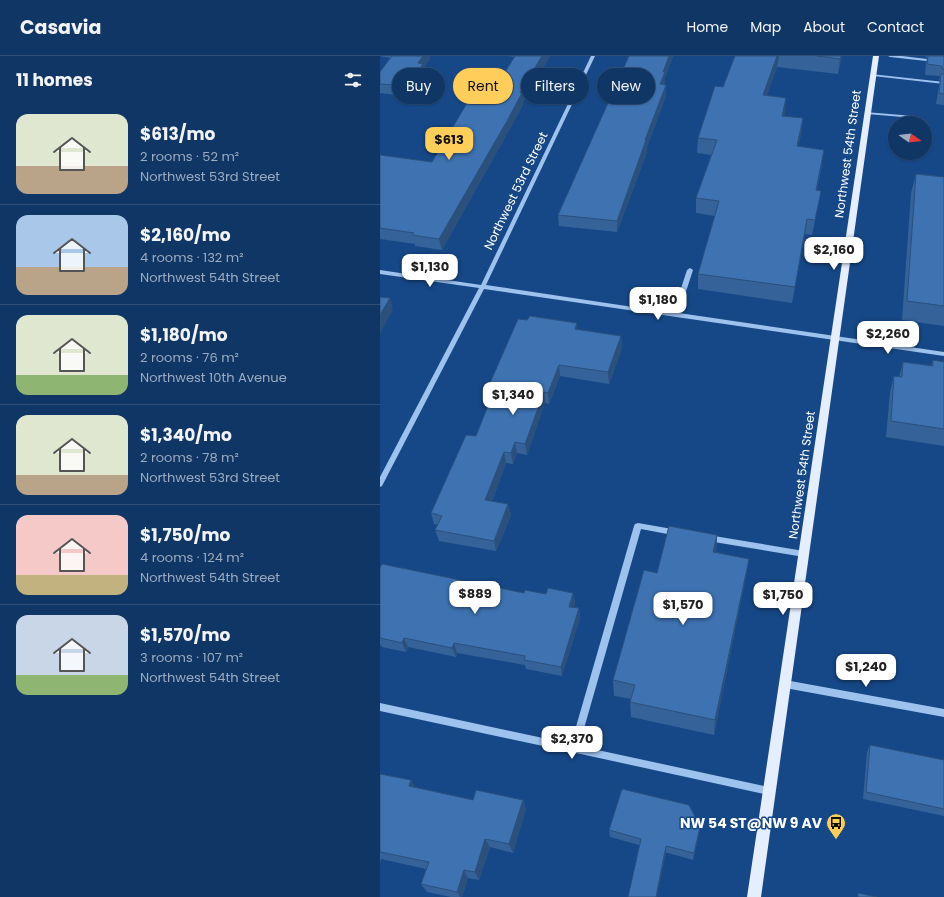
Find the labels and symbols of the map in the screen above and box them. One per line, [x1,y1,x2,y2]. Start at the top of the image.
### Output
street label: Northwest 54th Street [830,89,865,219]
north arrow [888,116,932,160]
pin: $613 [425,127,473,161]
street label: Northwest 53rd Street [480,129,552,253]
pin: $2,160 [801,237,867,271]
pin: $1,130 [397,254,463,288]
pin: $1,180 [625,287,691,321]
pin: $2,260 [855,321,921,355]
pin: $1,340 [480,382,546,416]
street label: Northwest 54th Street [784,410,819,540]
pin: $889 [451,581,499,615]
pin: $1,750 [750,582,816,616]
pin: $1,570 [650,592,716,626]
pin: $1,240 [833,654,899,688]
pin: $2,370 [539,726,605,760]
bus stop icon: NW 54 ST@NW 9 AV [825,812,847,840]
place label: NW 54 ST@NW 9 AV [680,813,823,833]

